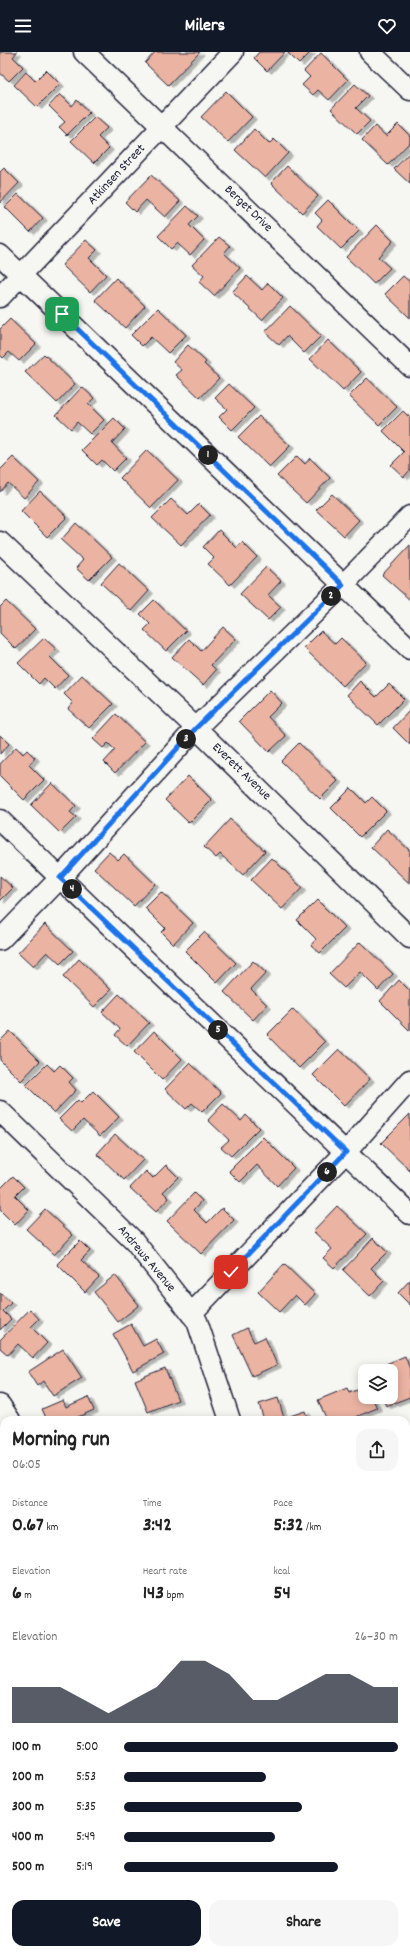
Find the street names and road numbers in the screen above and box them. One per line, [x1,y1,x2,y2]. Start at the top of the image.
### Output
street label: Atkinsen Street [84,140,150,210]
street label: Berget Drive [219,181,277,237]
street label: Everett Avenue [207,739,275,805]
street label: Andrews Avenue [112,1221,180,1297]

